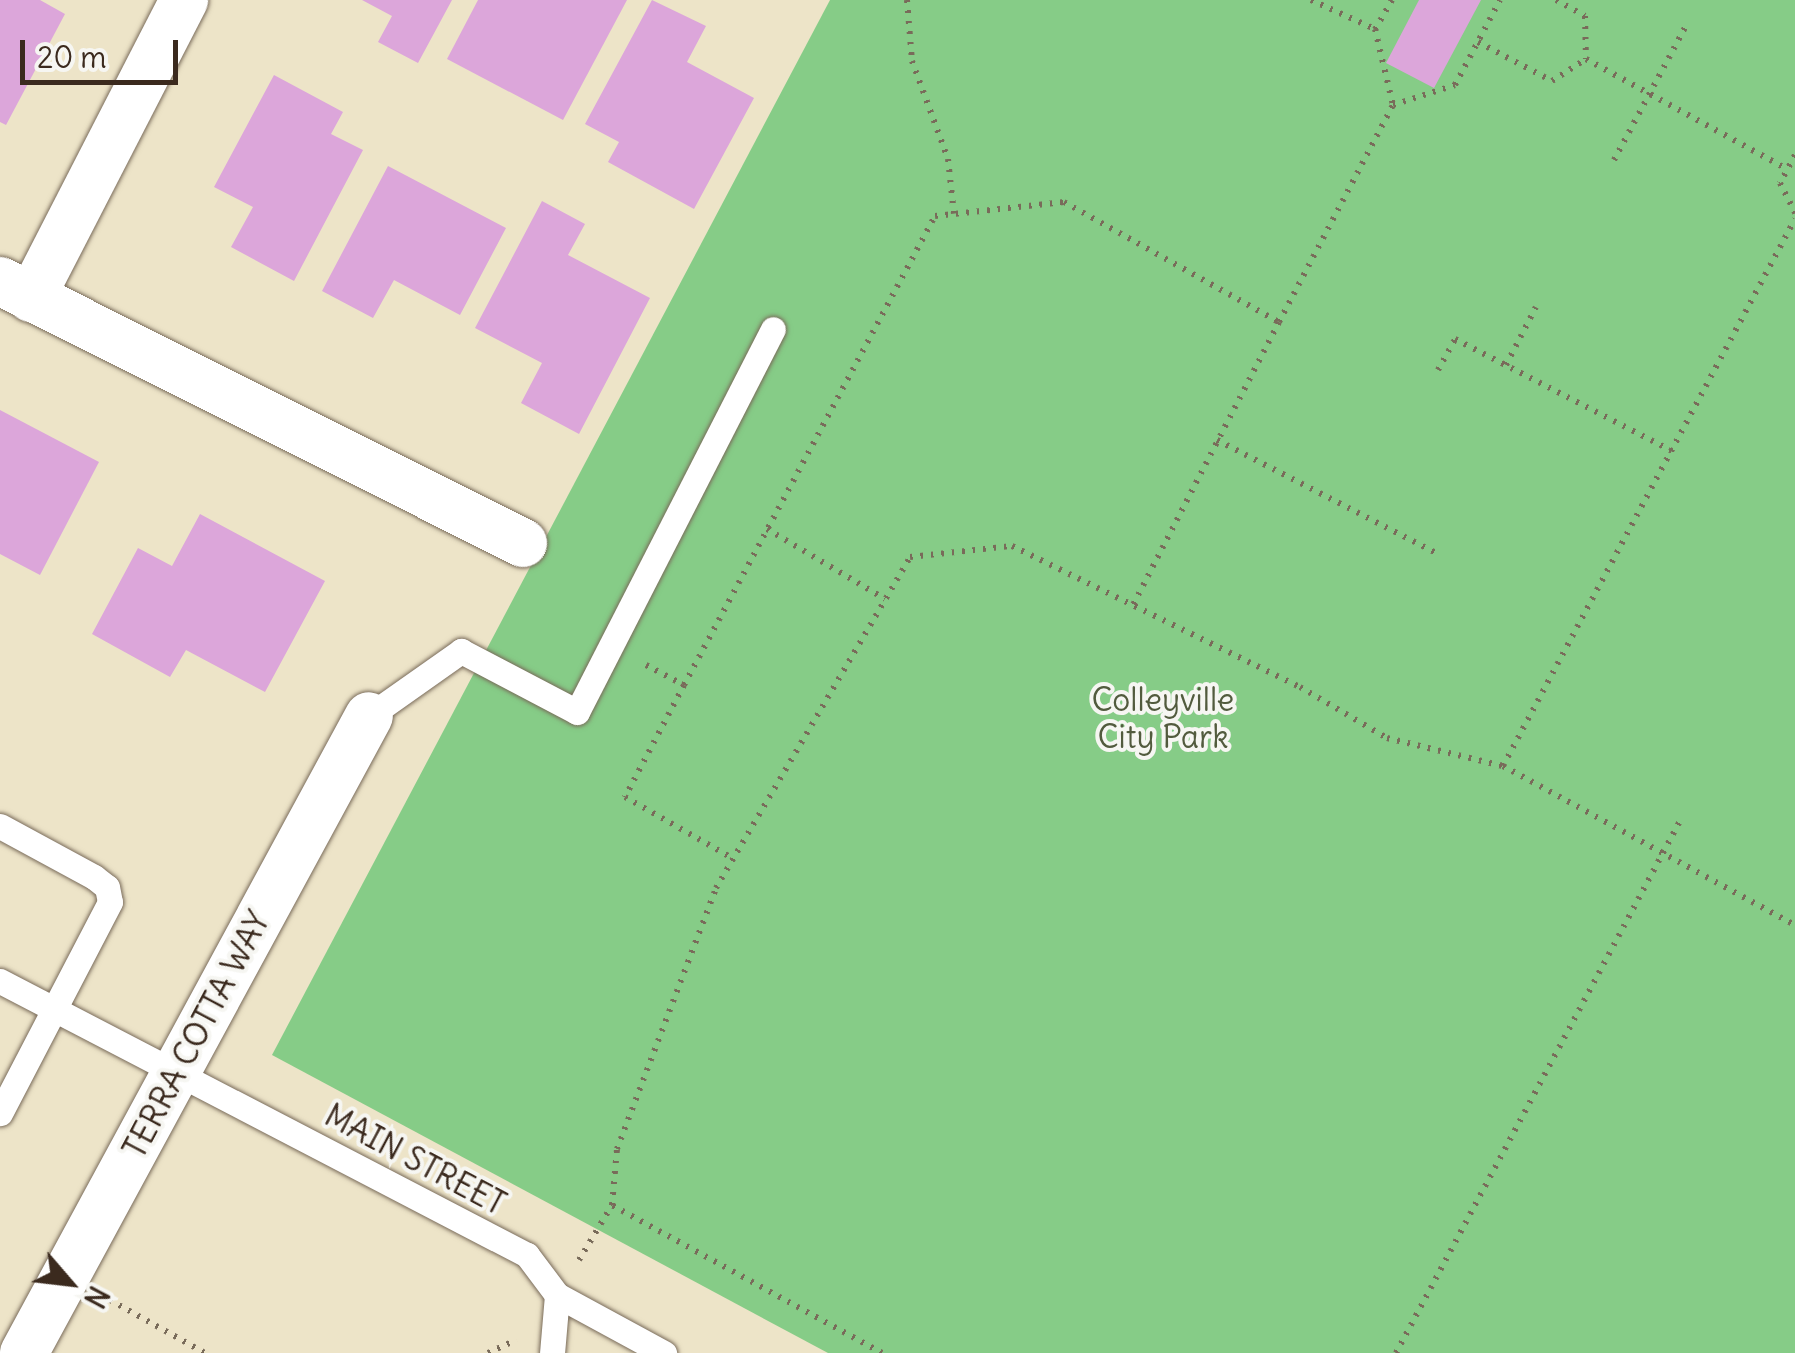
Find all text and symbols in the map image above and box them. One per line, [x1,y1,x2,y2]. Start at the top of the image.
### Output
scale bar [25,20,182,82]
text: 20 m [37,38,107,76]
park label: Colleyville City Park [1092,682,1234,757]
street label: TERRA COTTA WAY [116,905,278,1165]
street label: MAIN STREET [318,1096,512,1224]
north arrow [20,1233,120,1333]
text: N [76,1280,117,1314]

